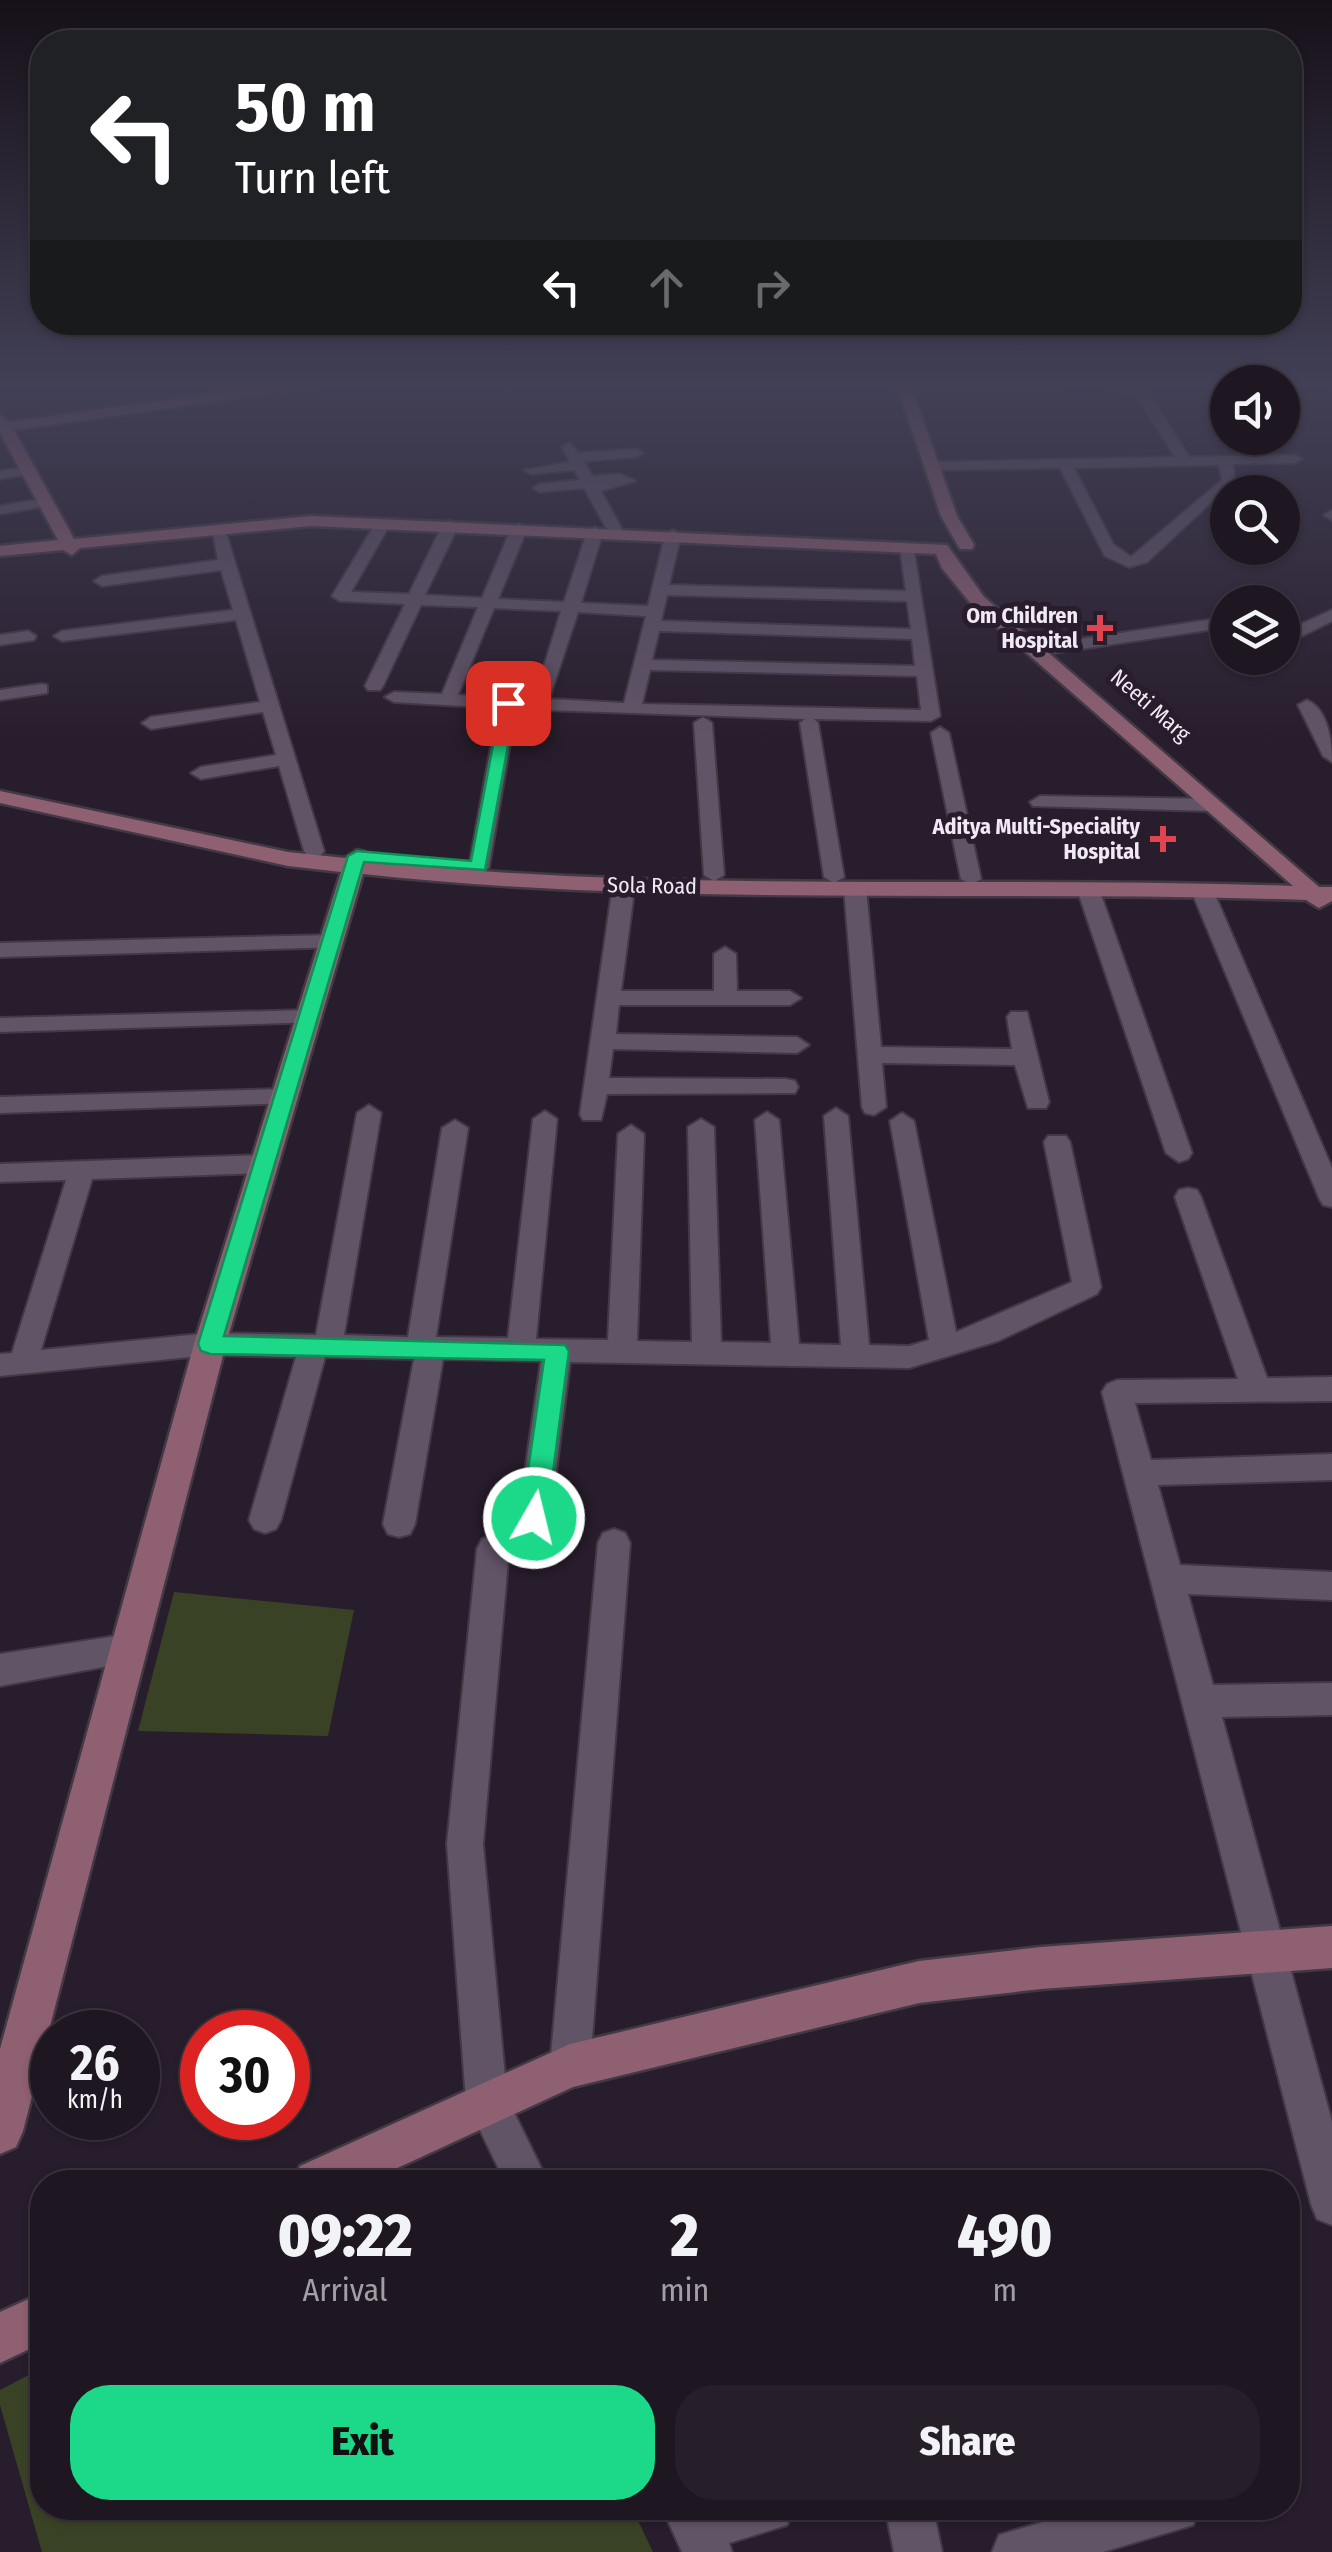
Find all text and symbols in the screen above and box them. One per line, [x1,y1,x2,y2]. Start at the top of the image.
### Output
text: 50 m [235,66,376,150]
icon: left [70,70,200,200]
text: Turn left [235,151,390,205]
icon: left [534,260,589,315]
icon: ahead [639,260,694,315]
icon: right [744,260,799,315]
map controls [1210,365,1300,675]
button: sound [1210,365,1300,455]
button: search [1210,475,1300,565]
button: layers [1210,585,1300,675]
place label: Om Children Hospital [966,602,1079,654]
marker: Om Children Hospital [1087,615,1113,641]
pin [466,661,551,746]
street label: Neeti Marg [1105,663,1197,748]
icon: arrive [481,676,536,731]
place label: Aditya Multi-Speciality Hospital [932,813,1141,865]
marker: Aditya Multi-Speciality Hospital [1150,826,1176,852]
street label: Sola Road [607,871,697,900]
position arrow [482,1466,586,1570]
speed limit sign: 30 [180,2010,310,2140]
text: 26 [70,2033,120,2093]
text: km/h [67,2085,123,2115]
text: 09:22 [278,2200,412,2272]
text: 2 [671,2200,699,2272]
text: 490 [957,2200,1052,2272]
text: Arrival [303,2271,387,2309]
text: min [660,2271,709,2309]
text: m [992,2271,1017,2309]
button: Exit [70,2385,655,2500]
button: Share [675,2385,1260,2500]

